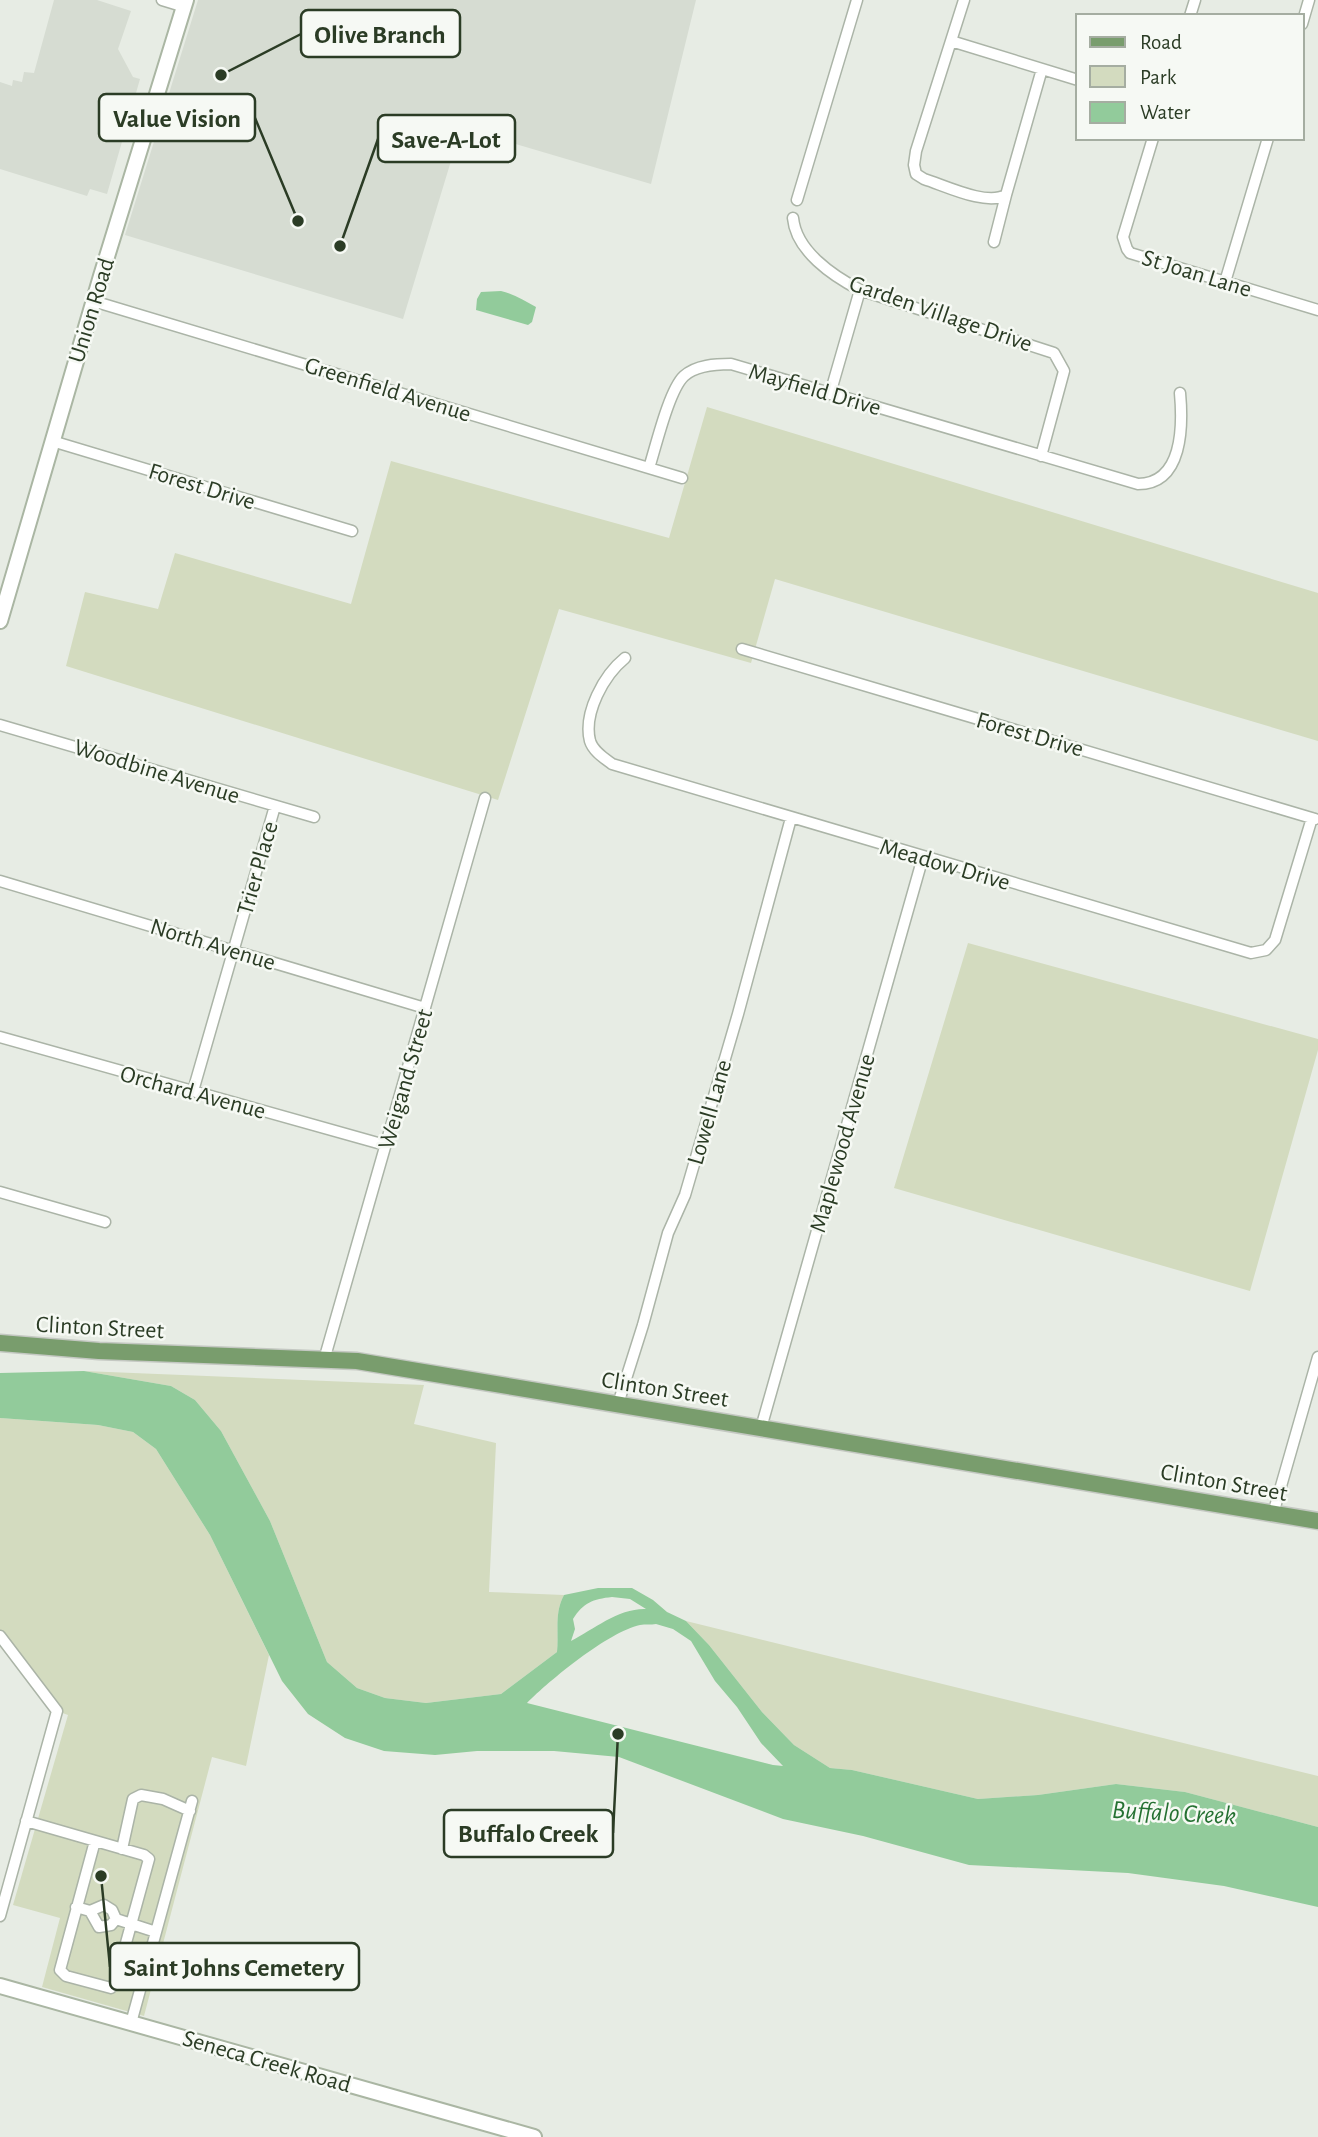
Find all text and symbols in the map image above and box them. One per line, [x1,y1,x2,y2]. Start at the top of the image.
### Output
callout: Olive Branch [301,10,460,57]
legend [1076,14,1304,140]
text: Olive Branch [314,22,446,48]
text: Road [1140,32,1182,53]
text: Park [1140,67,1177,88]
callout: Value Vision [99,94,255,141]
text: Water [1140,102,1190,123]
text: Value Vision [113,106,241,132]
callout: Save-A-Lot [378,115,515,162]
text: Save-A-Lot [391,127,501,153]
street label: St Joan Lane [1139,246,1254,302]
street label: Union Road [65,255,119,366]
street label: Garden Village Drive [846,271,1035,356]
street label: Greenfield Avenue [302,353,474,427]
street label: Mayfield Drive [746,360,884,420]
street label: Forest Drive [145,459,258,515]
street label: Forest Drive [973,708,1086,762]
street label: Woodbine Avenue [71,735,242,809]
street label: Trier Place [233,819,283,918]
street label: Meadow Drive [877,835,1013,895]
street label: North Avenue [147,915,278,975]
street label: Weigand Street [374,1006,438,1152]
street label: Maplewood Avenue [806,1051,880,1235]
street label: Lowell Lane [684,1057,736,1168]
street label: Orchard Avenue [117,1062,268,1124]
street label: Clinton Street [35,1313,165,1343]
street label: Clinton Street [600,1368,730,1412]
street label: Clinton Street [1159,1460,1289,1506]
water label: Buffalo Creek [1111,1797,1237,1829]
callout: Buffalo Creek [444,1810,613,1857]
text: Buffalo Creek [458,1821,598,1847]
callout: Saint Johns Cemetery [110,1943,359,1990]
text: Saint Johns Cemetery [124,1955,345,1981]
street label: Seneca Creek Road [180,2026,354,2097]

